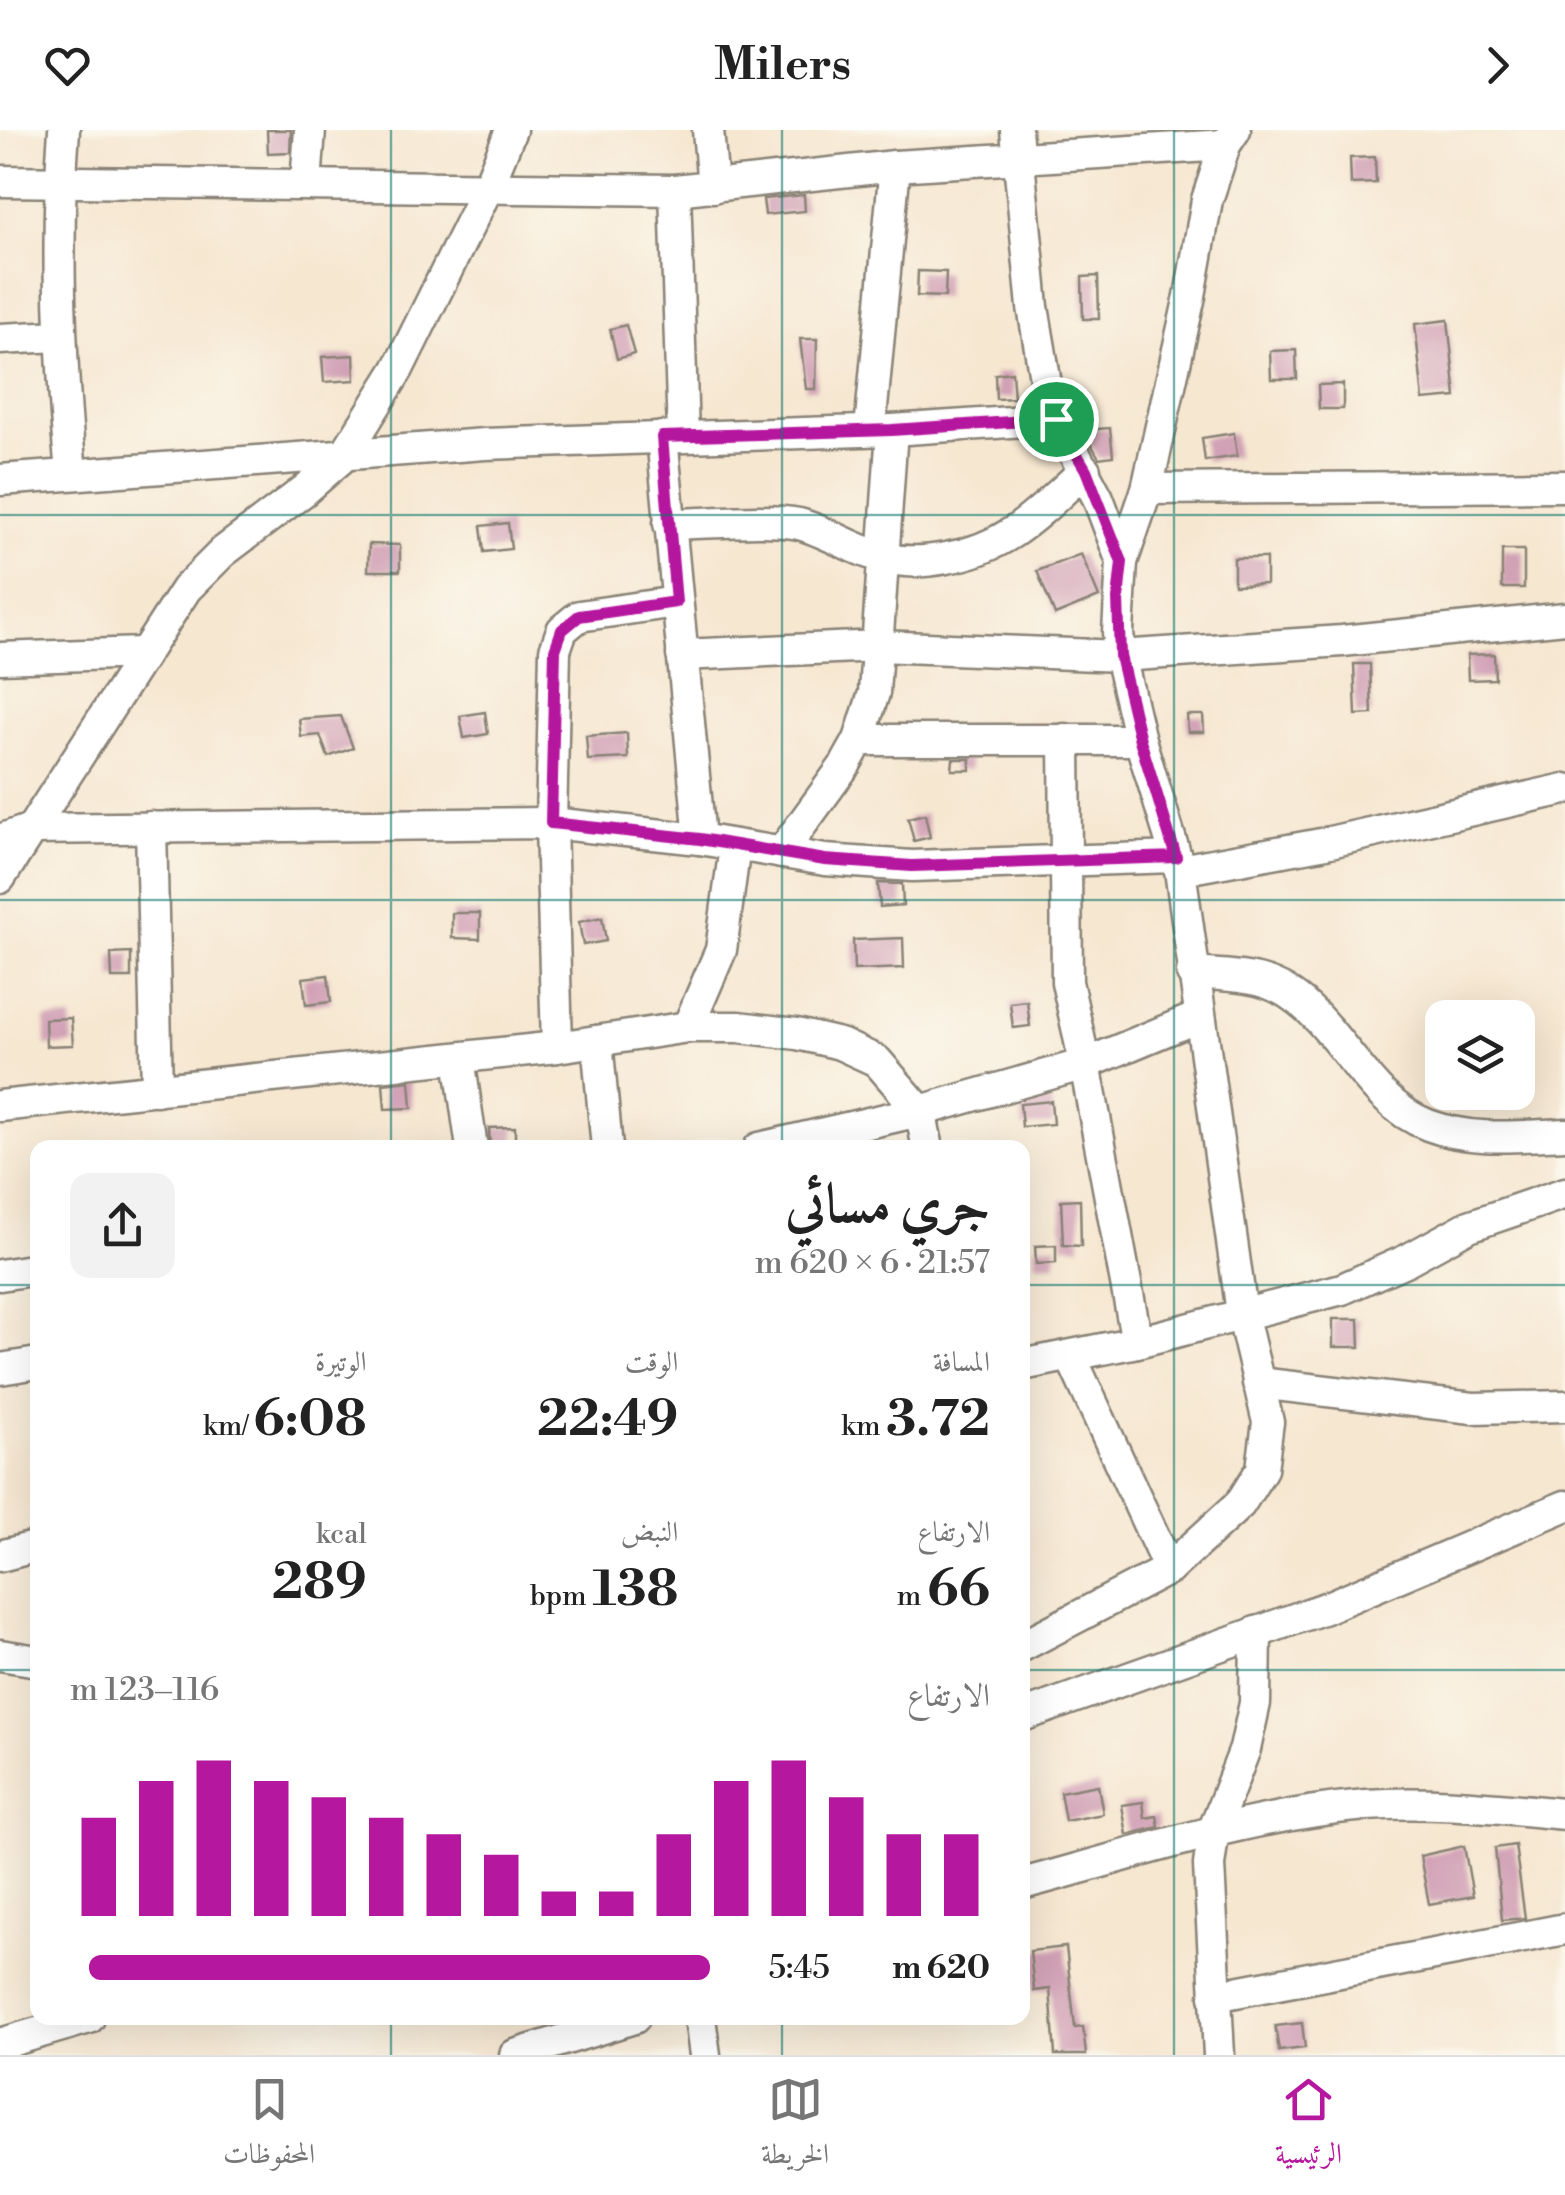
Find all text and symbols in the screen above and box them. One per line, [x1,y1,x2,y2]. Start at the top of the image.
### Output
text: Milers [714,37,851,94]
icon: heart [40,38,95,93]
icon: forward [1470,38,1525,93]
pin [1014,377,1099,462]
icon: arrive [1029,392,1084,447]
map controls [1425,1000,1535,1110]
button: layers [1425,1000,1535,1110]
text: جري مسائي [785,1171,990,1240]
button: share [70,1173,175,1278]
text: 21:57 · 6 × 620 m [755,1243,990,1283]
text: الوتيرة [315,1345,367,1380]
text: الوقت [625,1345,678,1380]
text: المسافة [933,1345,990,1380]
text: 6:08 [253,1389,367,1451]
text: 22:49 [537,1389,678,1451]
text: 3.72 [886,1389,990,1451]
text: /km [203,1409,253,1444]
text: km [841,1409,886,1444]
text: النبض [621,1515,678,1550]
text: الارتفاع [917,1515,990,1550]
text: kcal [316,1517,367,1552]
text: 289 [272,1552,367,1614]
text: 138 [592,1559,678,1621]
text: 66 [927,1559,990,1621]
text: bpm [530,1579,592,1614]
text: m [897,1579,927,1614]
text: 116–123 m [70,1670,219,1710]
text: الارتفاع [907,1676,990,1716]
text: 5:45 [768,1948,830,1988]
text: 620 m [892,1948,990,1988]
tab: المحفوظات [223,2072,315,2181]
tab: الخريطة [761,2072,829,2181]
tab: الرئيسية [1275,2072,1342,2181]

